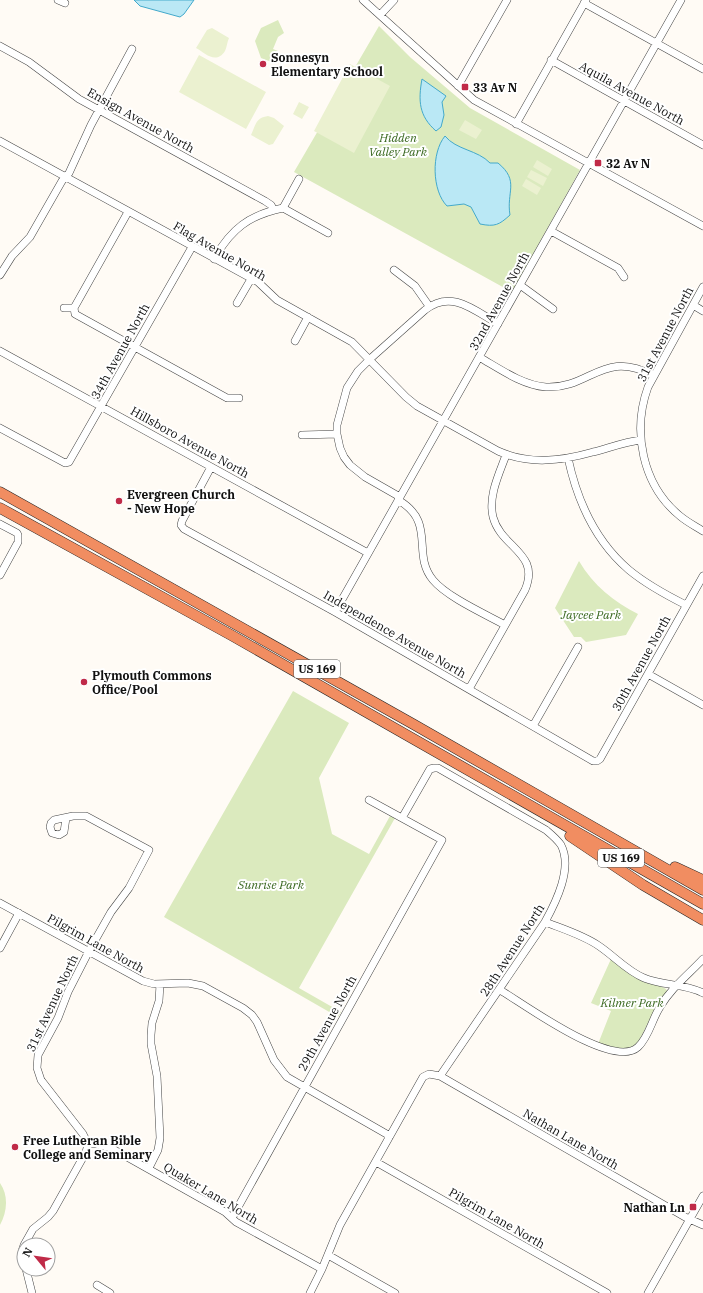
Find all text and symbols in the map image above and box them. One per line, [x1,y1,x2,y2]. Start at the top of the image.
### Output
place label: Sonnesyn Elementary School [271,50,383,79]
street label: Aquila Avenue North [577,58,688,128]
marker: Sonnesyn Elementary School [258,59,268,69]
place label: 33 Av N [473,80,517,95]
marker: 33 Av N [460,82,470,92]
street label: Ensign Avenue North [85,84,198,156]
park label: Hidden Valley Park [369,130,428,159]
place label: 32 Av N [606,156,650,171]
marker: 32 Av N [593,158,603,168]
street label: Flag Avenue North [171,218,270,284]
street label: 32nd Avenue North [466,249,533,353]
street label: 31st Avenue North [634,284,697,384]
street label: 34th Avenue North [87,300,153,401]
street label: Hillsboro Avenue North [128,403,252,481]
place label: Evergreen Church - New Hope [127,487,235,516]
marker: Evergreen Church - New Hope [114,496,124,506]
street label: Independence Avenue North [321,587,469,681]
park label: Jaycee Park [560,607,622,622]
street label: 30th Avenue North [608,612,674,713]
road number: US 169 [294,660,340,678]
place label: Plymouth Commons Office/Pool [92,668,212,697]
marker: Plymouth Commons Office/Pool [79,677,89,687]
road number: US 169 [598,849,644,867]
park label: Sunrise Park [237,877,305,892]
street label: 28th Avenue North [477,901,548,999]
street label: Pilgrim Lane North [45,910,148,976]
street label: 31st Avenue North [23,952,81,1054]
street label: 29th Avenue North [294,972,360,1073]
park label: Kilmer Park [599,995,664,1010]
street label: Nathan Lane North [520,1105,622,1173]
place label: Free Lutheran Bible College and Seminary [23,1133,152,1162]
marker: Free Lutheran Bible College and Seminary [10,1142,20,1152]
street label: Quaker Lane North [161,1159,261,1227]
street label: Pilgrim Lane North [446,1184,548,1252]
place label: Nathan Ln [624,1200,685,1215]
marker: Nathan Ln [688,1202,698,1212]
north arrow [16,1237,56,1277]
text: N [19,1245,36,1259]

